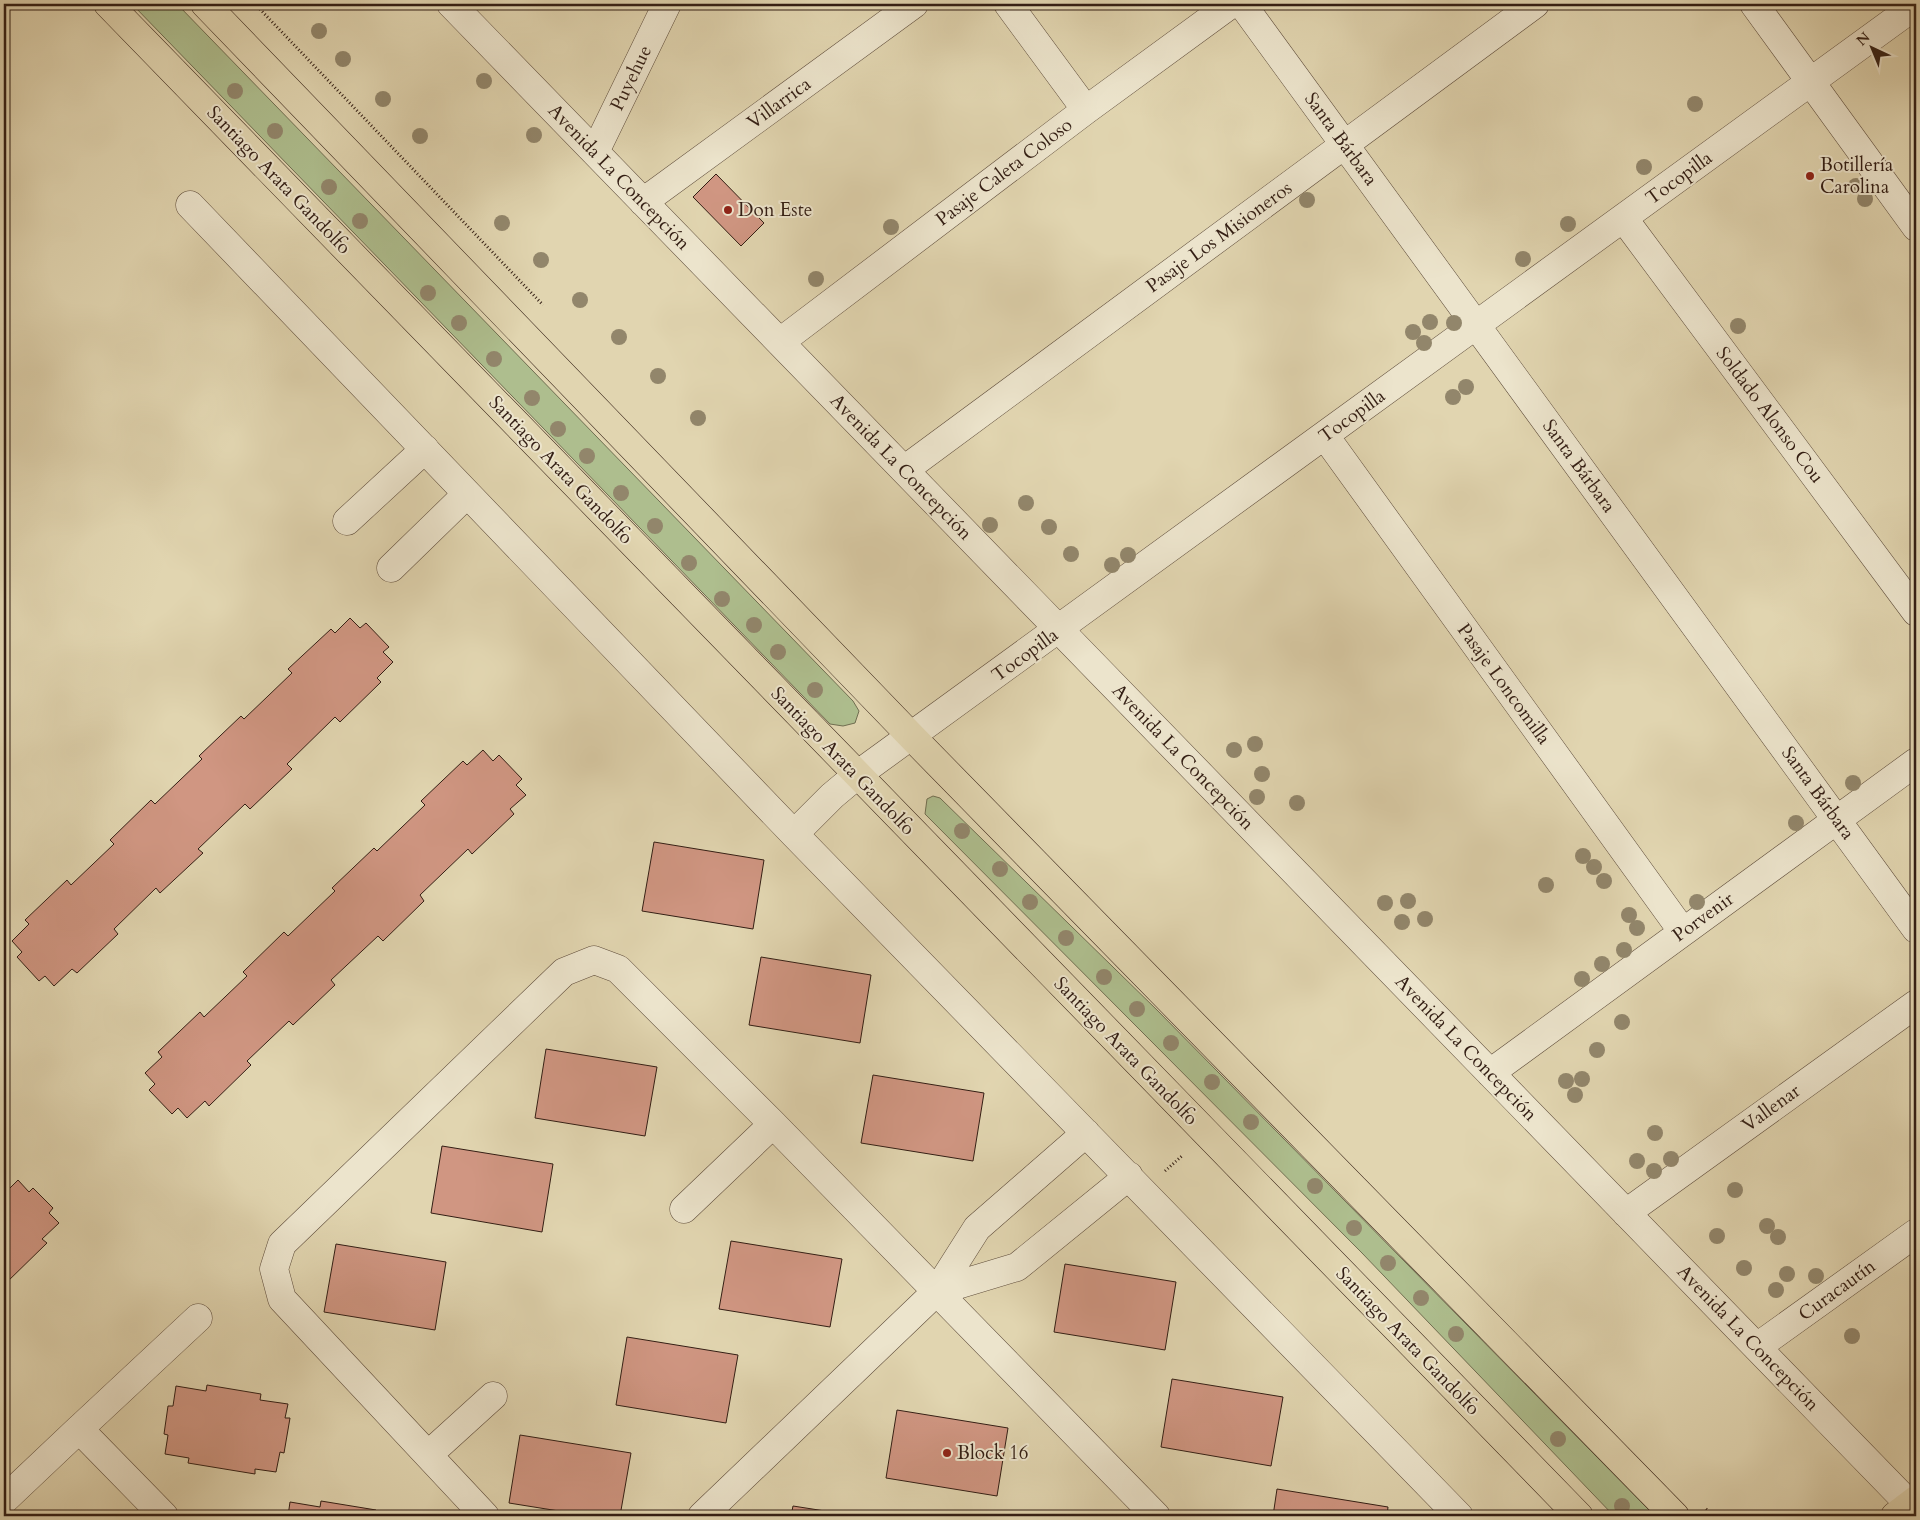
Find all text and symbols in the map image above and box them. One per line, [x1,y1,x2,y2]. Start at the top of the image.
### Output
north arrow [1848,22,1898,72]
text: N [1852,28,1874,50]
street label: Puyehue [604,41,658,115]
street label: Villarrica [742,71,816,135]
street label: Santa Bárbara [1298,87,1384,191]
street label: Avenida La Concepción [542,98,696,256]
street label: Santiago Arata Gandolfo [201,100,357,260]
street label: Pasaje Caleta Coloso [930,112,1078,232]
street label: Tocopilla [1640,145,1718,211]
place label: Botillería Carolina [1820,152,1893,200]
marker: Botillería Carolina [1804,170,1816,182]
street label: Pasaje Los Misioneros [1141,175,1297,299]
place label: Don Este [738,197,812,223]
marker: Don Este [722,204,734,216]
street label: Soldado Alonso Cou [1710,341,1830,489]
street label: Tocopilla [1313,383,1391,449]
street label: Avenida La Concepción [824,388,978,546]
street label: Santiago Arata Gandolfo [483,390,639,550]
street label: Santa Bárbara [1536,414,1622,518]
street label: Pasaje Loncomilla [1451,618,1557,750]
street label: Tocopilla [986,622,1064,688]
street label: Avenida La Concepción [1106,678,1260,836]
street label: Santiago Arata Gandolfo [765,681,921,841]
street label: Santa Bárbara [1775,741,1861,845]
street label: Porvenir [1667,886,1739,948]
street label: Avenida La Concepción [1389,969,1543,1127]
street label: Santiago Arata Gandolfo [1048,971,1204,1131]
street label: Vallenar [1736,1078,1806,1138]
street label: Curacautín [1793,1253,1881,1327]
street label: Avenida La Concepción [1671,1259,1825,1417]
street label: Santiago Arata Gandolfo [1330,1261,1486,1421]
place label: Block 16 [957,1440,1028,1466]
marker: Block 16 [941,1447,953,1459]

